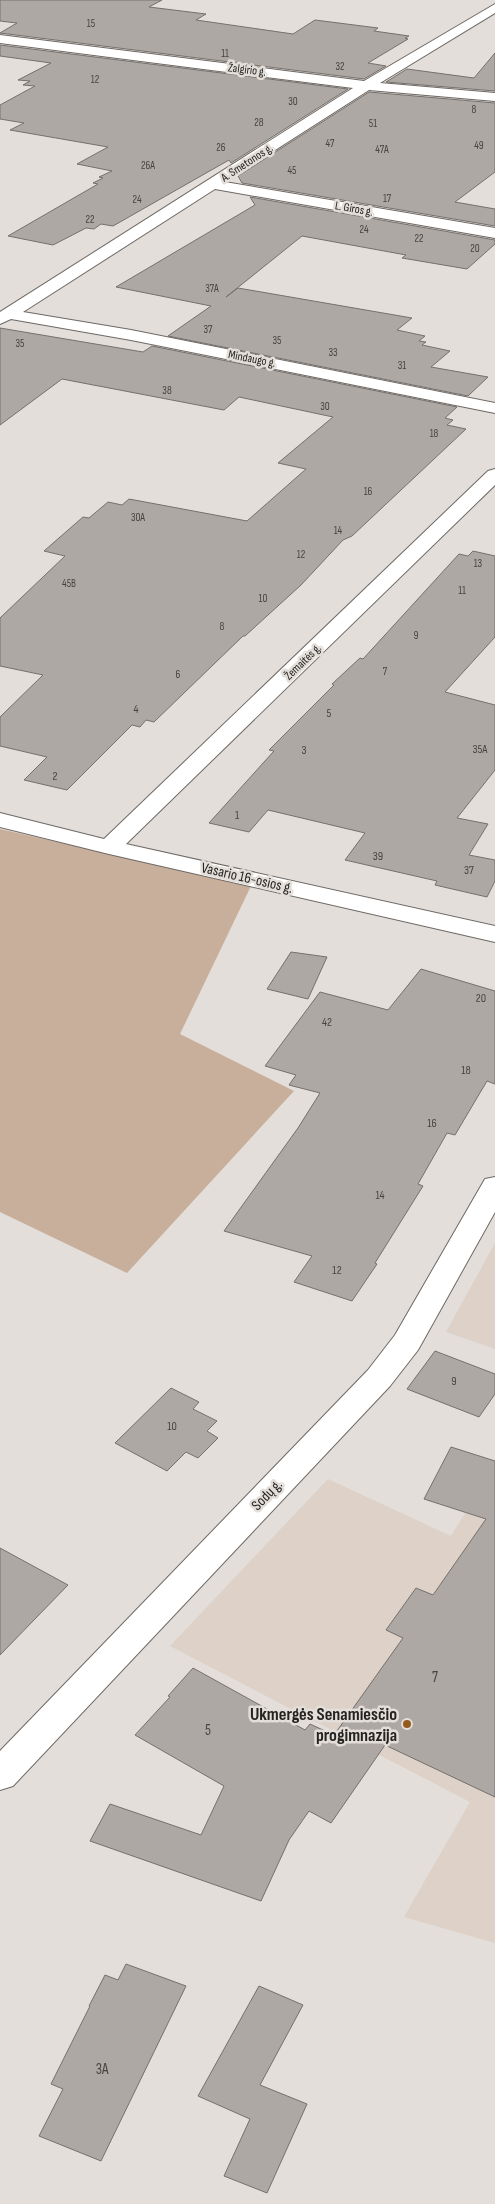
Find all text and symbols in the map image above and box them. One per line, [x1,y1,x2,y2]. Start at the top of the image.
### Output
house number: 15 [87,17,95,30]
house number: 11 [221,47,229,60]
street label: Žalgirio g. [227,60,267,80]
house number: 32 [335,60,345,73]
house number: 12 [91,73,100,86]
house number: 30 [288,95,298,108]
house number: 8 [472,103,477,116]
house number: 28 [254,116,264,129]
house number: 51 [369,117,377,130]
house number: 47 [326,137,335,150]
house number: 49 [474,139,484,152]
house number: 26 [216,141,226,154]
street label: A. Smetonos g. [217,141,276,186]
house number: 47A [375,143,389,156]
house number: 26A [141,159,155,172]
house number: 45 [287,164,297,177]
house number: 17 [383,192,392,205]
house number: 24 [132,193,142,206]
street label: L. Giros g. [334,198,374,220]
house number: 22 [85,213,95,226]
house number: 24 [359,223,369,236]
house number: 22 [414,232,424,245]
house number: 20 [470,242,480,255]
house number: 37A [205,282,219,295]
house number: 37 [203,323,213,336]
house number: 35 [272,334,282,347]
house number: 35 [15,337,25,350]
house number: 33 [328,346,338,359]
street label: Mindaugo g. [227,347,277,371]
house number: 31 [398,359,406,372]
house number: 38 [162,384,172,397]
house number: 30 [320,400,330,413]
house number: 18 [430,427,439,440]
house number: 16 [364,485,373,498]
house number: 30A [131,511,145,524]
house number: 14 [334,524,343,537]
house number: 12 [297,548,306,561]
house number: 13 [474,557,483,570]
house number: 45B [62,577,76,590]
house number: 11 [458,584,466,597]
house number: 10 [259,592,267,605]
house number: 8 [220,620,225,633]
house number: 9 [414,629,419,642]
street label: Žemaitės g. [281,641,325,683]
house number: 7 [383,665,388,678]
house number: 6 [176,668,181,681]
house number: 4 [133,702,139,717]
house number: 5 [327,706,332,721]
house number: 35A [473,742,488,757]
house number: 3 [301,743,307,758]
house number: 2 [53,769,58,784]
house number: 1 [235,808,240,823]
house number: 39 [373,849,383,864]
street label: Vasario 16-osios g. [199,858,295,898]
house number: 37 [464,863,474,878]
house number: 20 [476,991,486,1006]
house number: 42 [322,1015,332,1030]
house number: 18 [461,1063,471,1078]
house number: 16 [427,1116,437,1131]
house number: 14 [375,1188,385,1203]
house number: 12 [332,1263,342,1278]
house number: 9 [451,1374,457,1389]
house number: 10 [167,1419,177,1434]
street label: Sodų g. [248,1475,287,1515]
house number: 7 [432,1668,438,1687]
place label: Ukmergės Senamiesčio progimnazija [250,1704,397,1746]
marker: Ukmergės Senamiesčio progimnazija [401,1718,413,1730]
house number: 5 [205,1721,211,1740]
house number: 3A [96,2060,109,2079]

